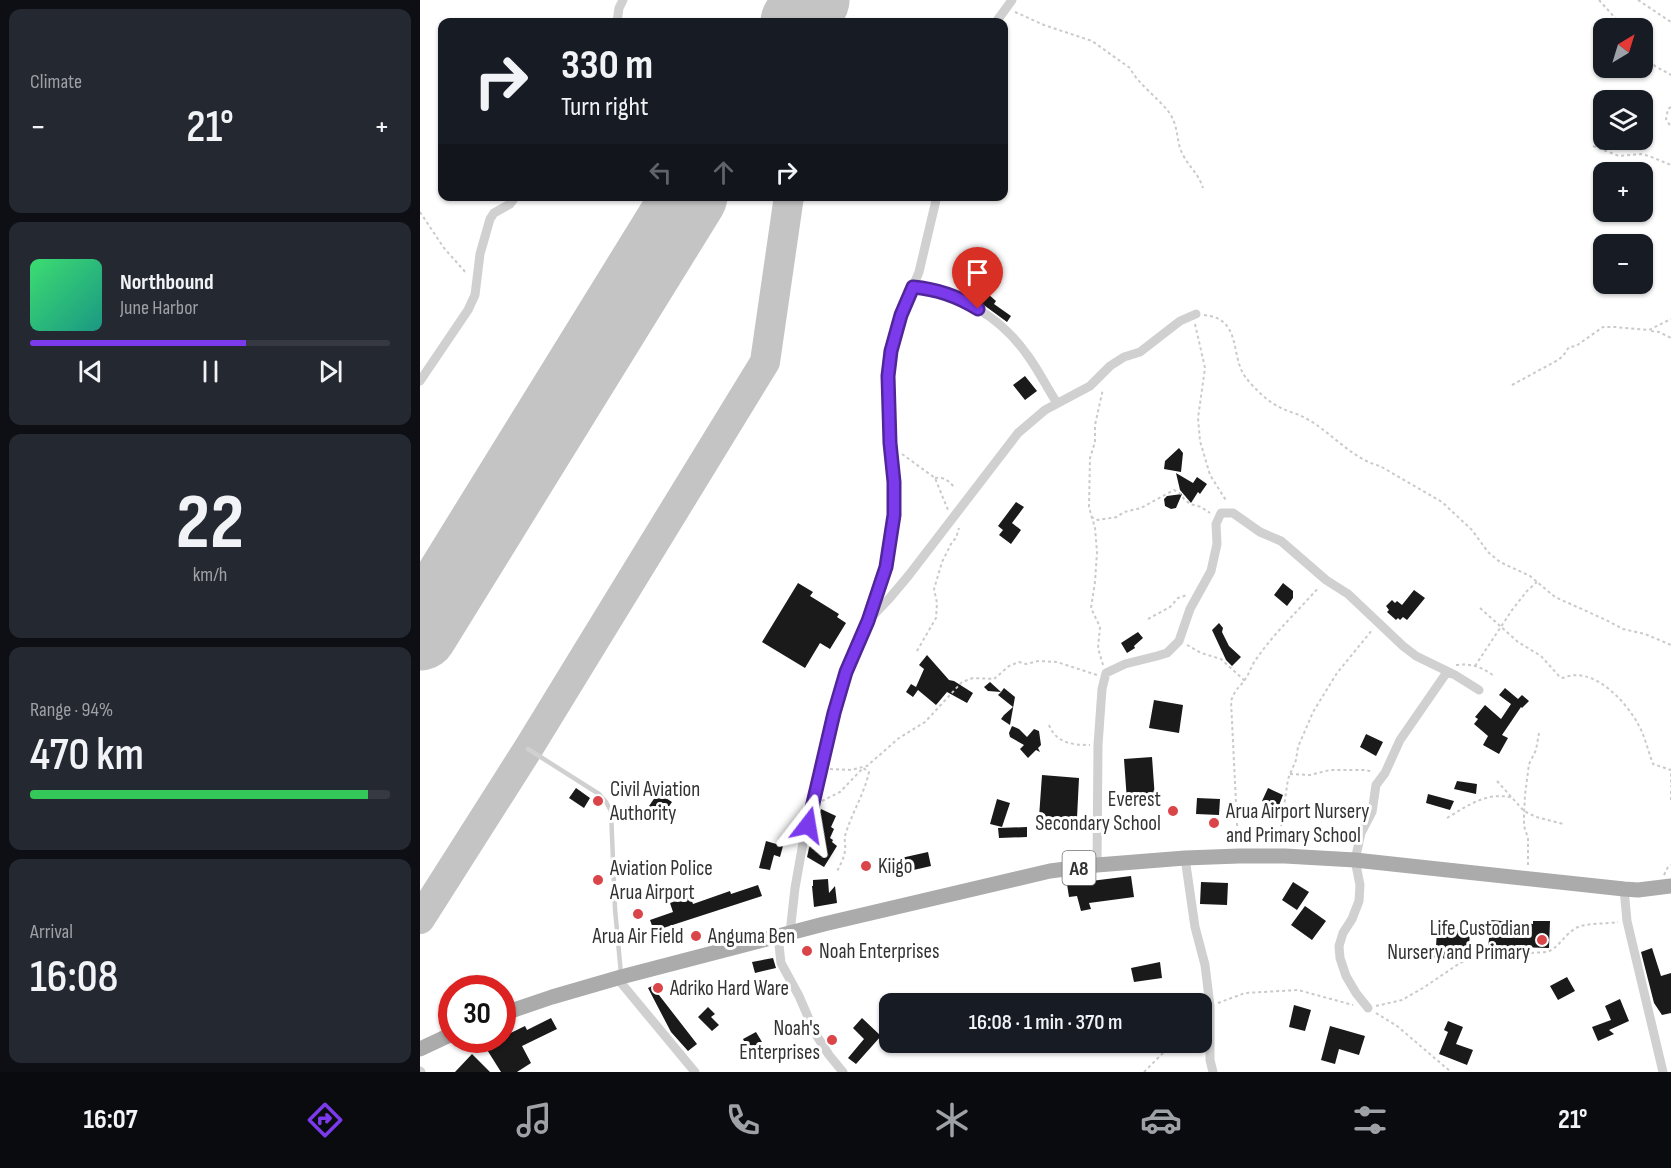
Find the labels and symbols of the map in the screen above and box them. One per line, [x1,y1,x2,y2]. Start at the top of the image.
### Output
north arrow [1593,18,1653,78]
pin [952,247,1003,309]
place label: Civil Aviation Authority [609,777,700,826]
place label: Everest Secondary School [1035,787,1161,836]
position arrow [776,793,840,857]
marker: Civil Aviation Authority [591,794,605,808]
place label: Arua Airport Nursery and Primary School [1225,799,1369,848]
marker: Everest Secondary School [1166,804,1180,818]
marker: Arua Airport Nursery and Primary School [1207,816,1221,830]
road number: A8 [1062,851,1096,885]
place label: Kiigo [878,854,912,879]
place label: Aviation Police Arua Airport [609,856,713,905]
marker: Kiigo [859,859,873,873]
marker: Aviation Police Arua Airport [591,873,605,887]
marker: Arua Air Field [631,907,645,921]
place label: Life Custodian Nursery and Primary [1387,916,1530,965]
place label: Arua Air Field [591,924,684,949]
place label: Anguma Ben [707,924,795,949]
marker: Anguma Ben [689,929,703,943]
marker: Life Custodian Nursery and Primary [1535,933,1549,947]
place label: Noah Enterprises [819,939,939,964]
marker: Noah Enterprises [800,944,814,958]
speed limit sign: 30 [438,975,516,1053]
place label: Adriko Hard Ware [669,976,789,1001]
marker: Adriko Hard Ware [651,981,665,995]
place label: Noah's Enterprises [739,1016,820,1065]
marker: Noah's Enterprises [825,1033,839,1047]

